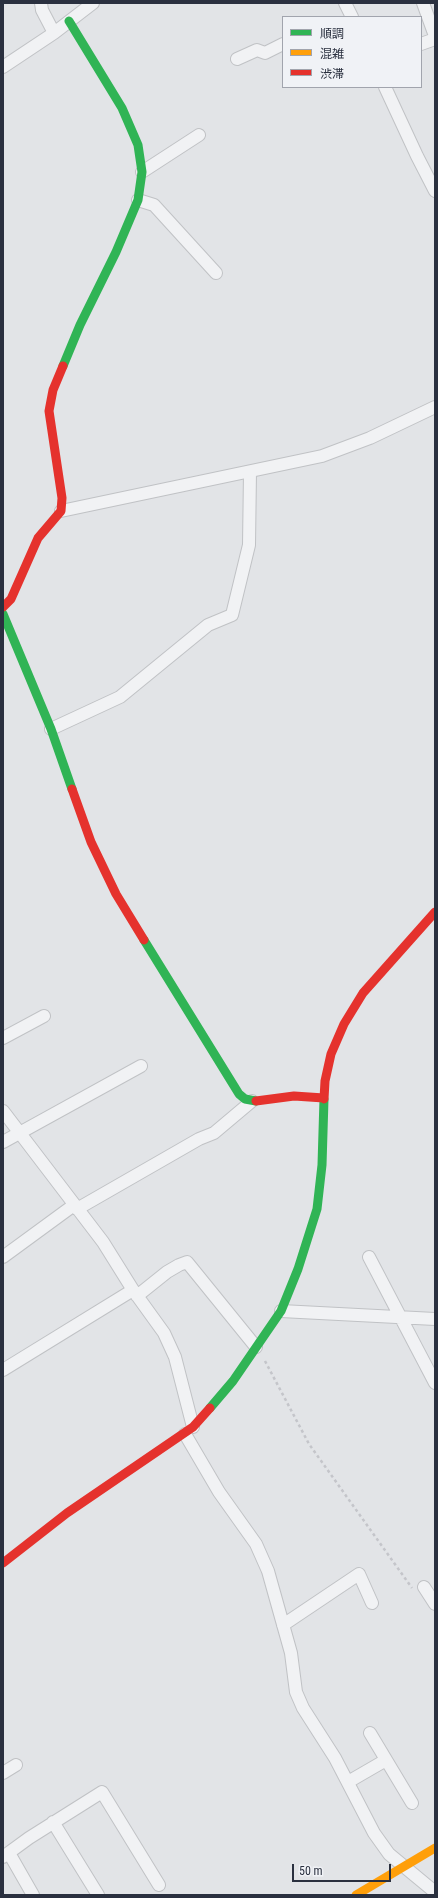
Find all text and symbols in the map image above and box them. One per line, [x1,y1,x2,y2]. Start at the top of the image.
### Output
legend [282,16,422,88]
text: 順調 [320,27,344,41]
text: 混雑 [320,47,344,61]
text: 渋滞 [320,67,344,81]
scale bar [294,1856,393,1882]
text: 50 m [299,1864,323,1878]

